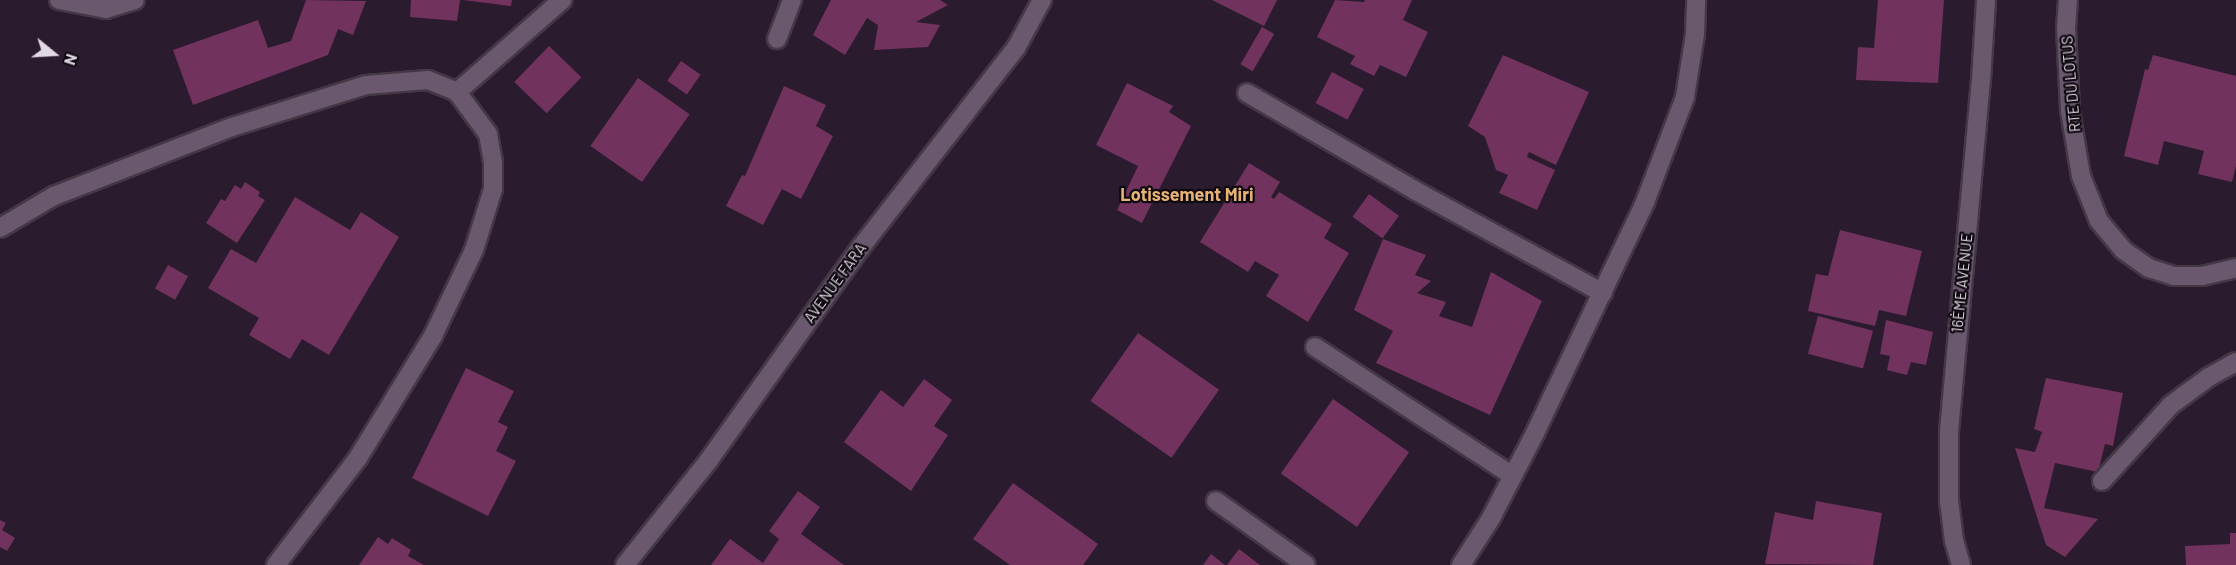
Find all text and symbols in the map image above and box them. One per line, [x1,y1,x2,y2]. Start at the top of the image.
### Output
north arrow [24,24,84,84]
street label: RTE DU LOTUS [2058,35,2084,133]
text: N [61,52,82,68]
district label: Lotissement Miri [1120,183,1254,205]
street label: 16ÈME AVENUE [1948,232,1976,334]
street label: AVENUE FARA [800,240,870,326]

